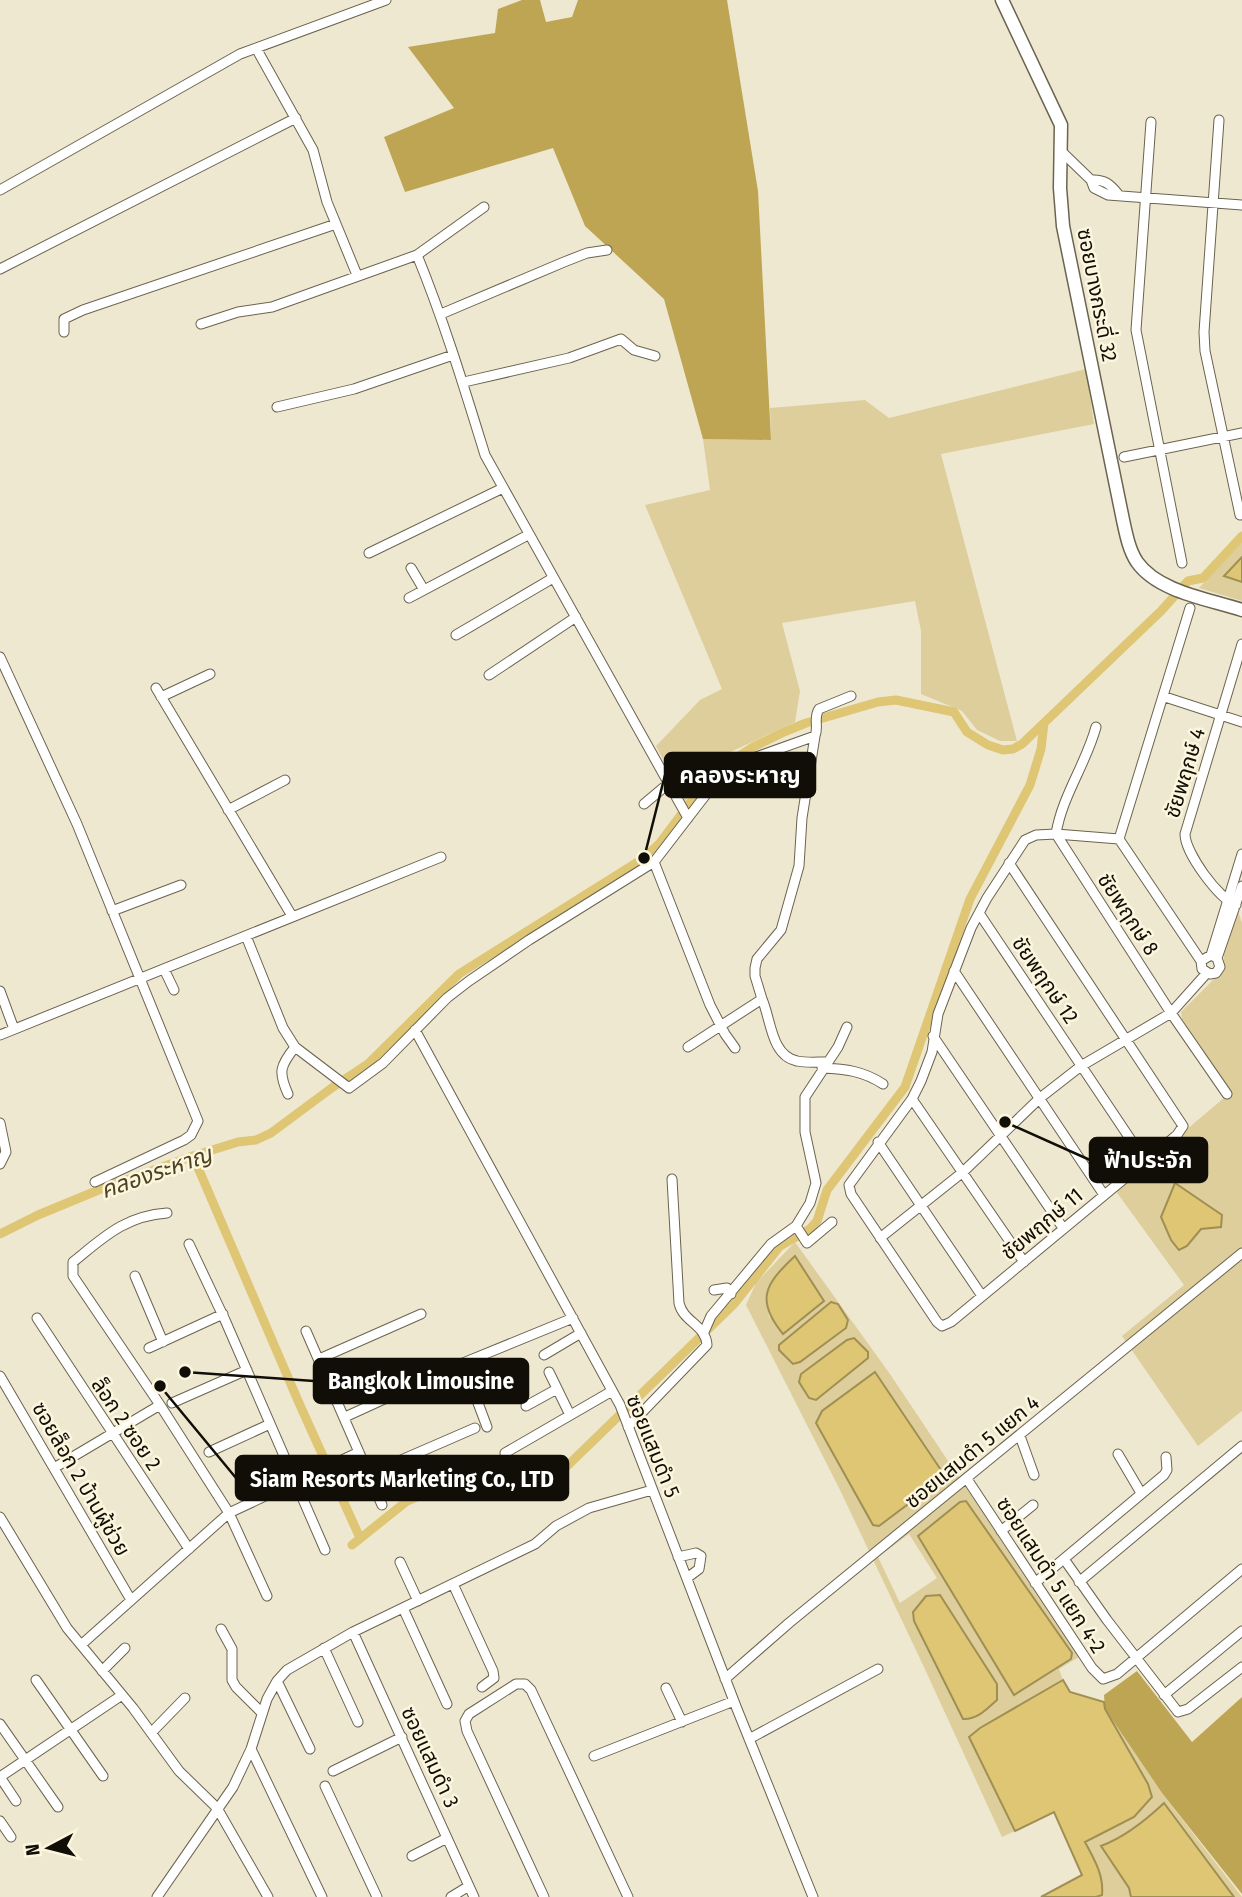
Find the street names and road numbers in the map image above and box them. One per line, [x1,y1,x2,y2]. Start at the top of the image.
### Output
street label: ซอยบางกระดี่ 32 [1071,226,1125,364]
street label: ชัยพฤกษ์ 4 [1159,725,1211,821]
street label: ชัยพฤกษ์ 8 [1092,868,1164,960]
street label: ชัยพฤกษ์ 12 [1006,931,1084,1029]
street label: ชัยพฤกษ์ 11 [996,1182,1088,1266]
street label: ล็อก 2 ซอย 2 [86,1373,166,1475]
street label: ซอยแสมดำ 5 แยก 4 [900,1390,1044,1514]
street label: ซอยแสมดำ 5 [621,1391,685,1501]
street label: ซอยล็อก 2 บ้านผู้ช่วย [26,1397,136,1561]
street label: ซอยแสมดำ 5 แยก 4-2 [991,1492,1111,1658]
street label: ซอยแสมดำ 3 [395,1702,465,1812]

